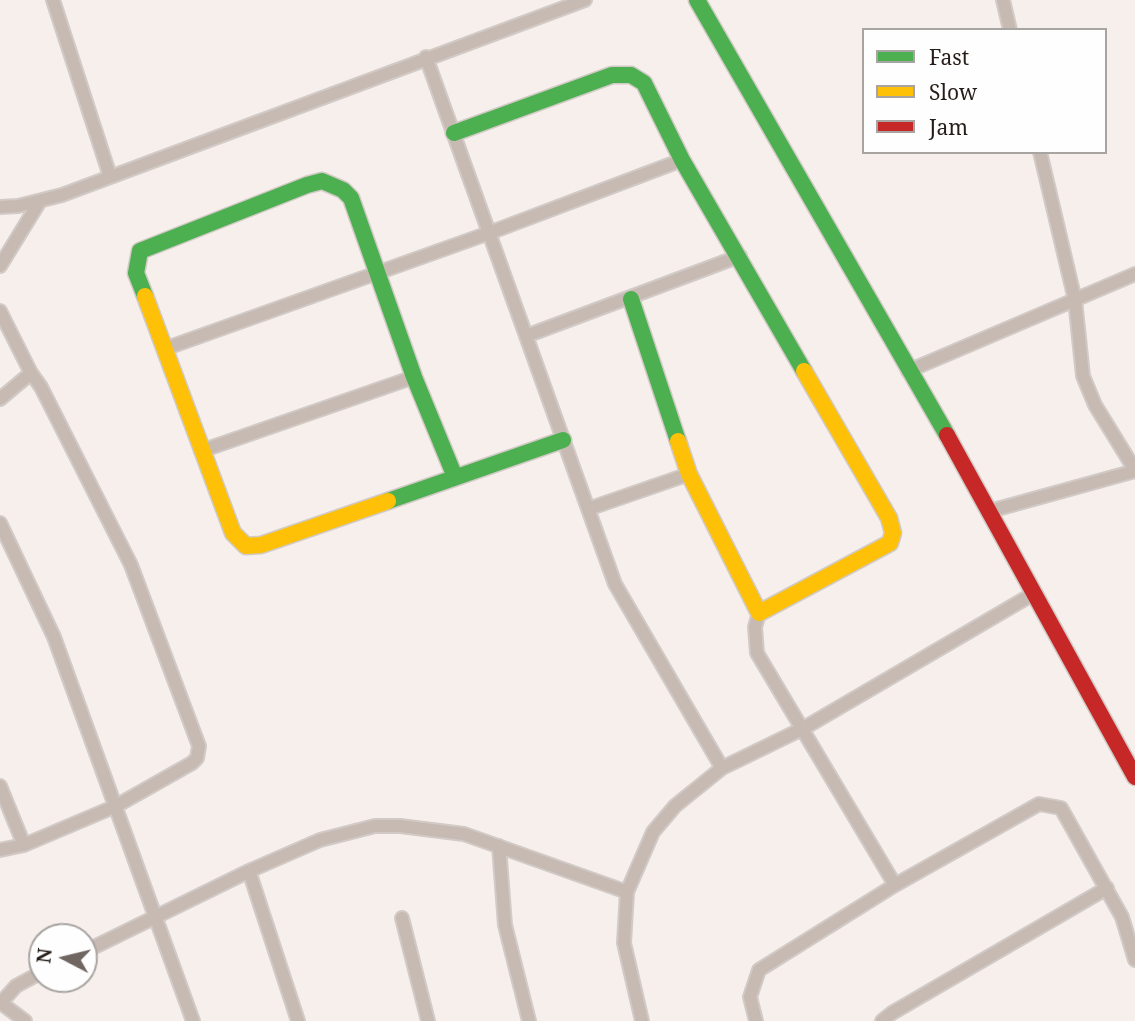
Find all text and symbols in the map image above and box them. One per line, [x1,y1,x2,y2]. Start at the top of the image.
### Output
legend [862,28,1107,154]
text: Fast [929,43,969,71]
text: Slow [929,78,977,106]
text: Jam [929,113,968,141]
north arrow [28,923,98,993]
text: N [30,947,58,965]

